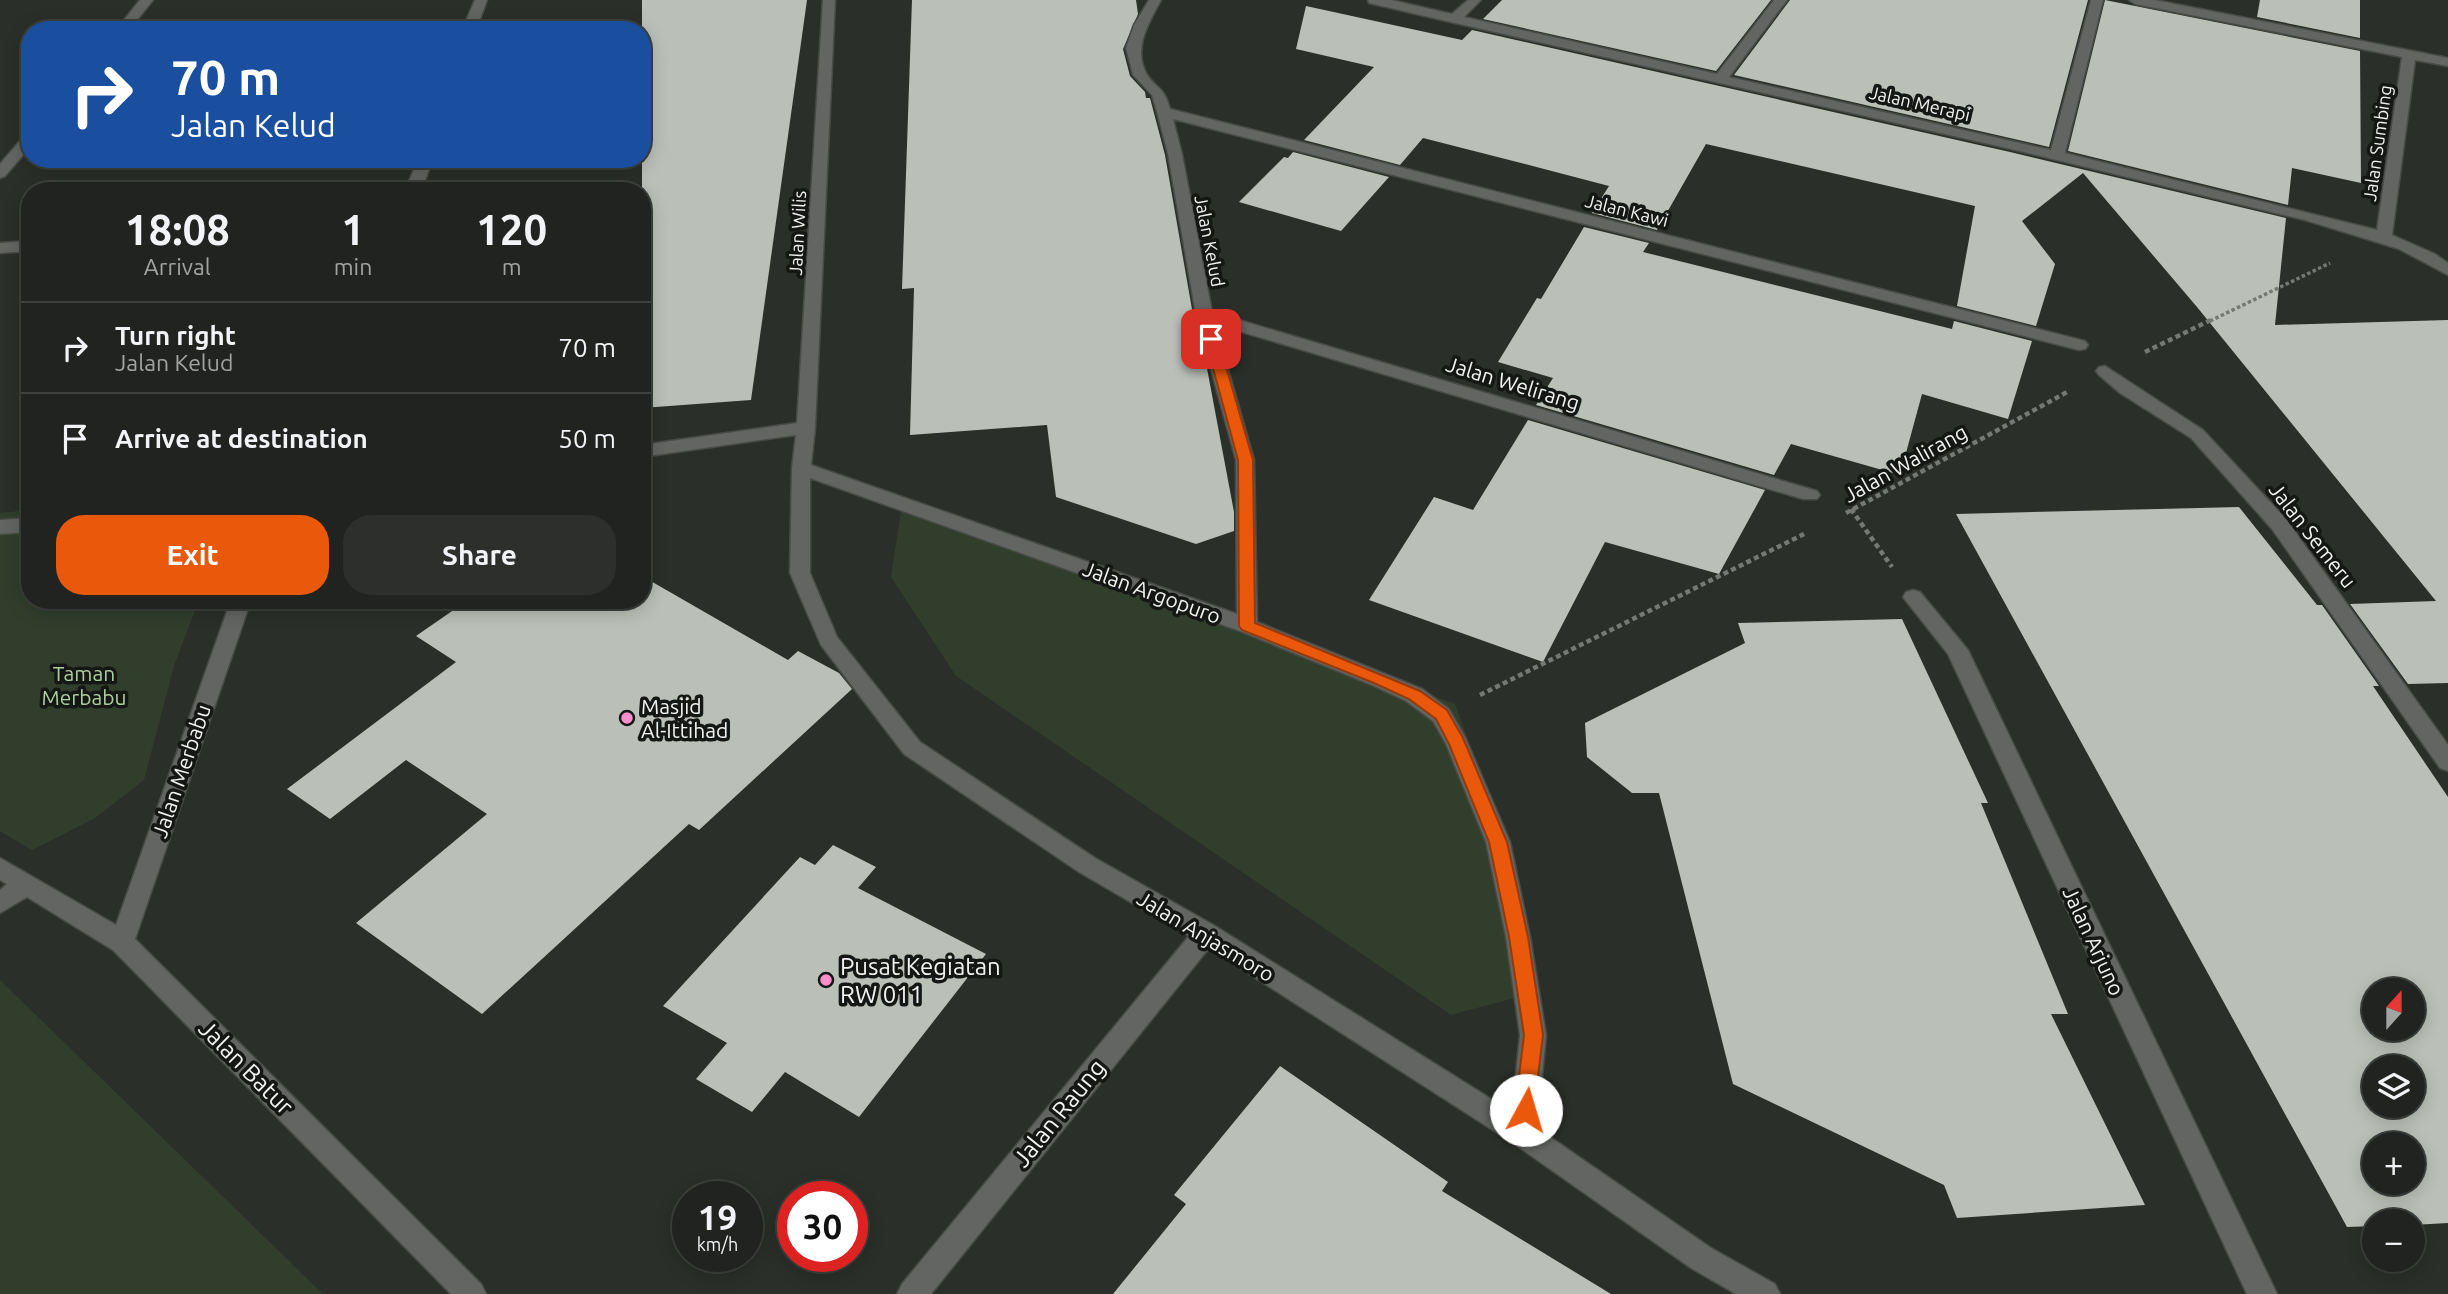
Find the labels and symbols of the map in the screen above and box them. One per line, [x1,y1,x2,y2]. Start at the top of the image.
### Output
street label: Jalan Merapi [1868,82,1972,124]
street label: Jalan Sumbing [2359,84,2395,202]
street label: Jalan Wilis [785,190,809,276]
street label: Jalan Kawi [1583,190,1671,230]
street label: Jalan Kelud [1191,194,1229,288]
pin [1181,309,1241,369]
street label: Jalan Welirang [1443,351,1583,415]
street label: Jalan Walirang [1839,419,1971,507]
street label: Jalan Semeru [2265,478,2361,592]
street label: Jalan Argopuro [1080,556,1224,628]
park label: Taman Merbabu [41,661,127,709]
place label: Masjid Al-Ittihad [641,694,728,742]
street label: Jalan Merbabu [147,701,215,841]
marker: Masjid Al-Ittihad [619,710,635,726]
street label: Jalan Arjuno [2058,883,2130,999]
street label: Jalan Anjasmoro [1133,886,1279,986]
place label: Pusat Kegiatan RW 011 [840,953,1001,1008]
marker: Pusat Kegiatan RW 011 [818,972,834,988]
north arrow [2362,978,2426,1041]
street label: Jalan Batur [193,1014,299,1120]
street label: Jalan Raung [1007,1054,1111,1172]
position arrow [1489,1073,1563,1147]
speed limit sign: 30 [777,1181,868,1272]

